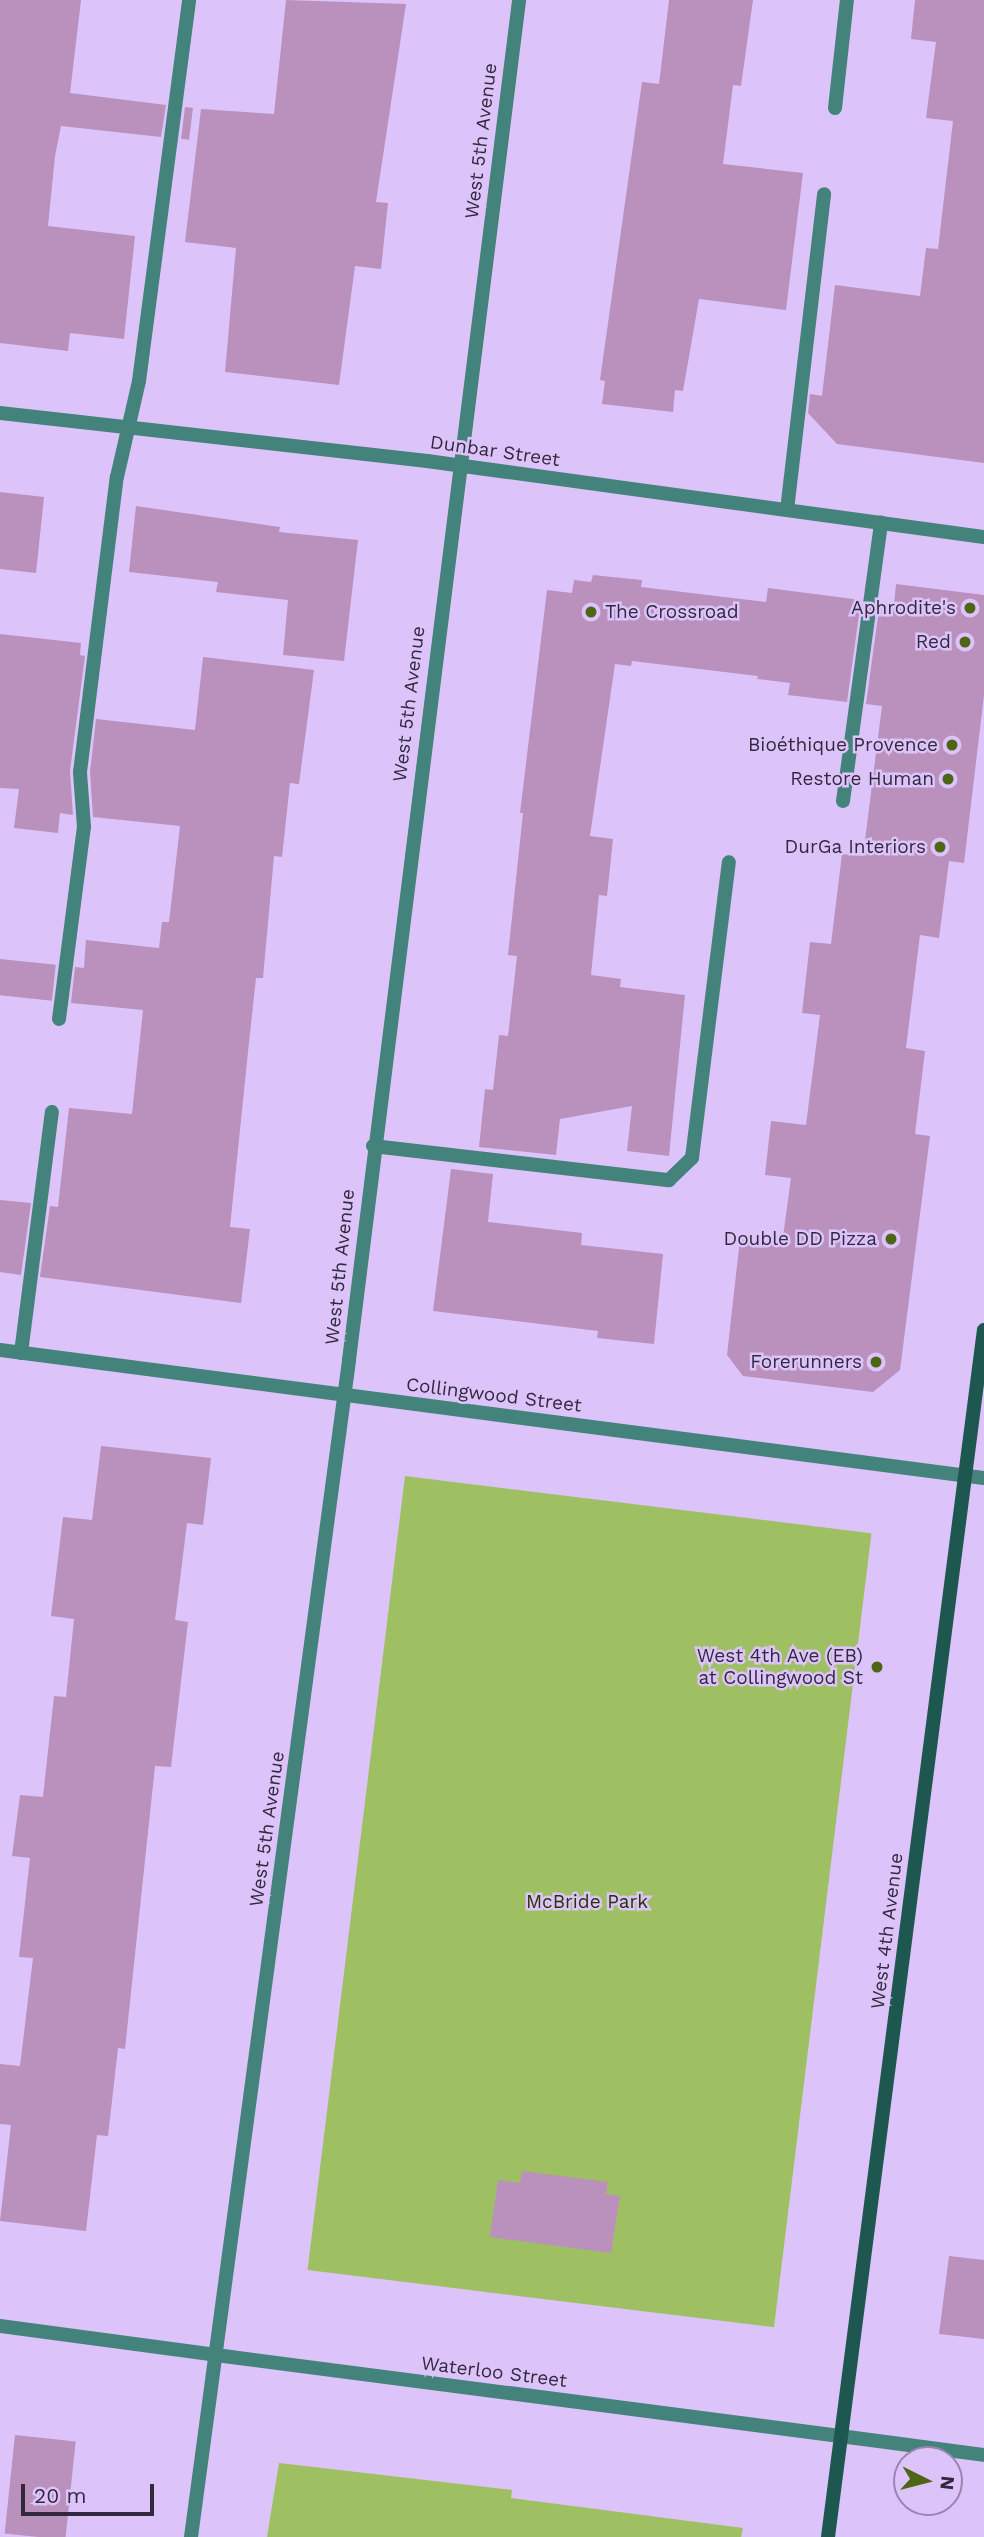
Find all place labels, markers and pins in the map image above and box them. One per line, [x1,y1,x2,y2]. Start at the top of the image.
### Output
place label: Aphrodite's [851,597,956,619]
marker: Aphrodite's [962,600,978,616]
place label: The Crossroad [605,601,739,623]
marker: The Crossroad [583,604,599,620]
place label: Red [916,631,951,653]
marker: Red [957,634,973,650]
place label: Bioéthique Provence [748,734,938,756]
marker: Bioéthique Provence [944,737,960,753]
place label: Restore Human [790,768,934,790]
marker: Restore Human [940,771,956,787]
place label: DurGa Interiors [784,836,926,858]
marker: DurGa Interiors [932,839,948,855]
place label: Double DD Pizza [723,1228,877,1250]
marker: Double DD Pizza [883,1231,899,1247]
place label: Forerunners [750,1351,862,1373]
marker: Forerunners [868,1354,884,1370]
place label: West 4th Ave (EB) at Collingwood St [696,1645,863,1689]
marker: West 4th Ave (EB) at Collingwood St [869,1659,885,1675]

